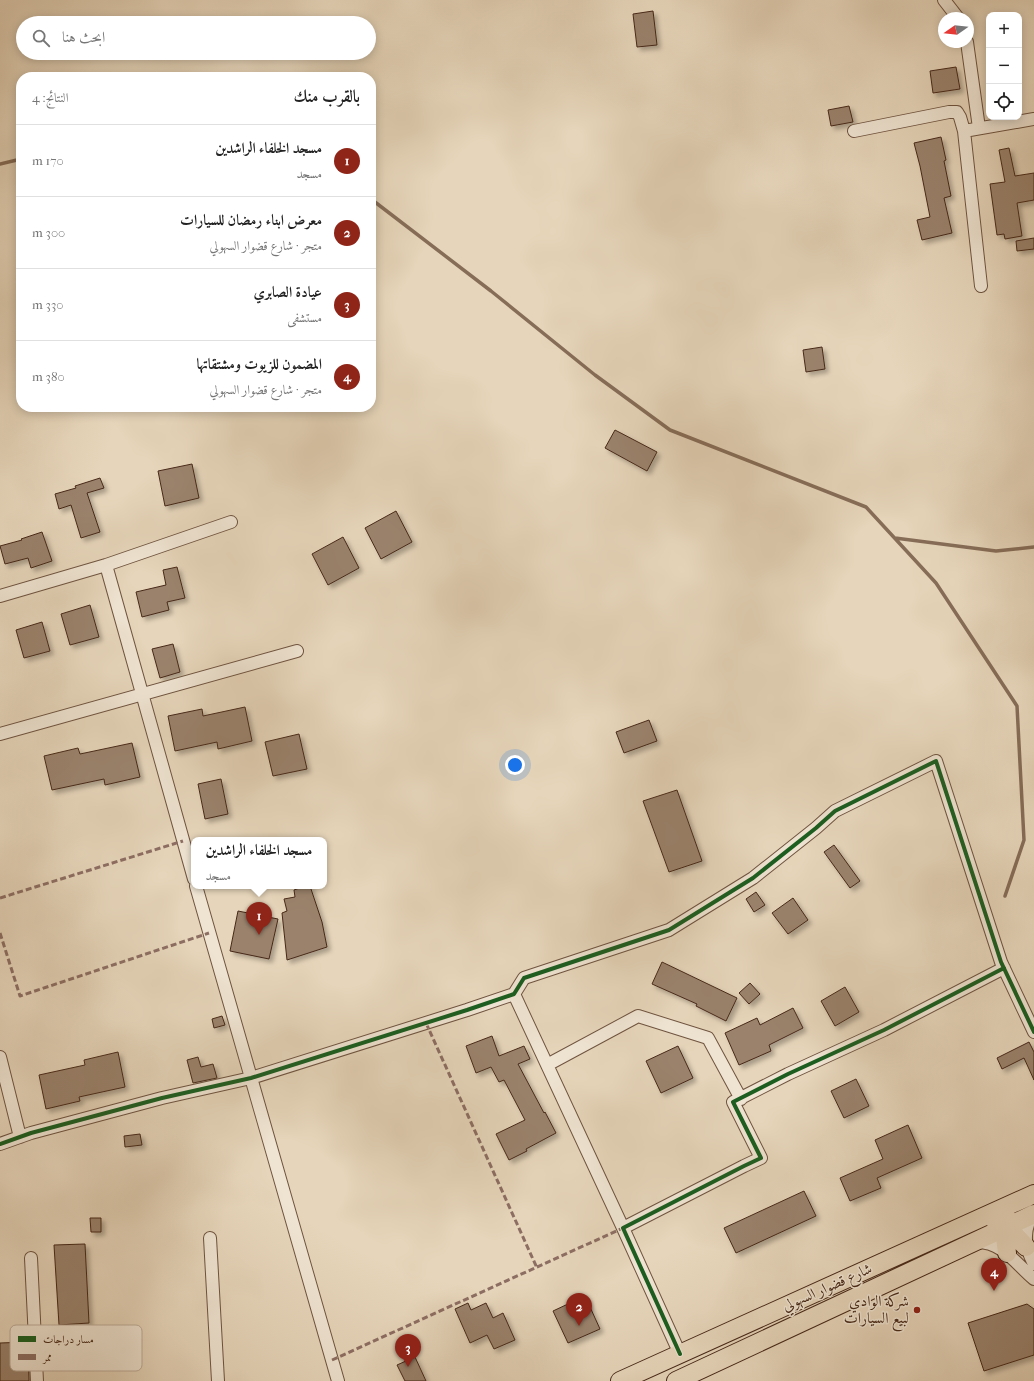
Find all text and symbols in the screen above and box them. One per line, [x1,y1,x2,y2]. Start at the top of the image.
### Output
north arrow [938,12,974,48]
map controls [986,12,1022,120]
button: + [986,12,1022,48]
search box [16,16,376,60]
icon: search [30,27,52,49]
text: ابحث هنا [62,28,105,46]
button: − [986,48,1022,84]
button: locate [986,84,1022,120]
text: بالقرب منك [294,86,360,106]
text: النتائج: 4 [32,90,68,105]
text: مسجد الخلفاء الراشدين [215,139,322,157]
text: 170 m [32,153,64,168]
text: 1 [345,153,349,168]
text: مسجد [296,166,322,181]
text: معرض ابناء رمضان للسيارات [180,211,322,229]
text: 300 m [32,225,65,240]
text: 2 [344,225,350,240]
text: متجر · شارع قضوار السهولي [209,238,322,253]
text: عيادة الصابري [253,283,322,301]
text: 330 m [32,297,63,312]
text: 3 [344,297,350,312]
text: مستشفى [287,310,322,325]
text: المضمون للزيوت ومشتقاتها [196,355,322,373]
text: 380 m [32,369,65,384]
text: 4 [343,369,351,384]
text: متجر · شارع قضوار السهولي [209,382,322,397]
your location [505,755,525,775]
popup [191,837,327,889]
text: مسجد الخلفاء الراشدين [206,841,312,859]
text: مسجد [206,868,231,883]
pin: 1 [246,902,272,935]
pin: 4 [981,1258,1007,1291]
street label: شارع قضوار السهولي [779,1259,876,1319]
place label: شركة الوادي لبيع السيارات [844,1292,909,1332]
pin: 2 [566,1293,592,1326]
marker: شركة الوادي لبيع السيارات [912,1305,922,1315]
legend [10,1325,142,1371]
text: مسار دراجات [43,1333,94,1346]
pin: 3 [395,1334,421,1367]
text: ممر [42,1351,52,1365]

